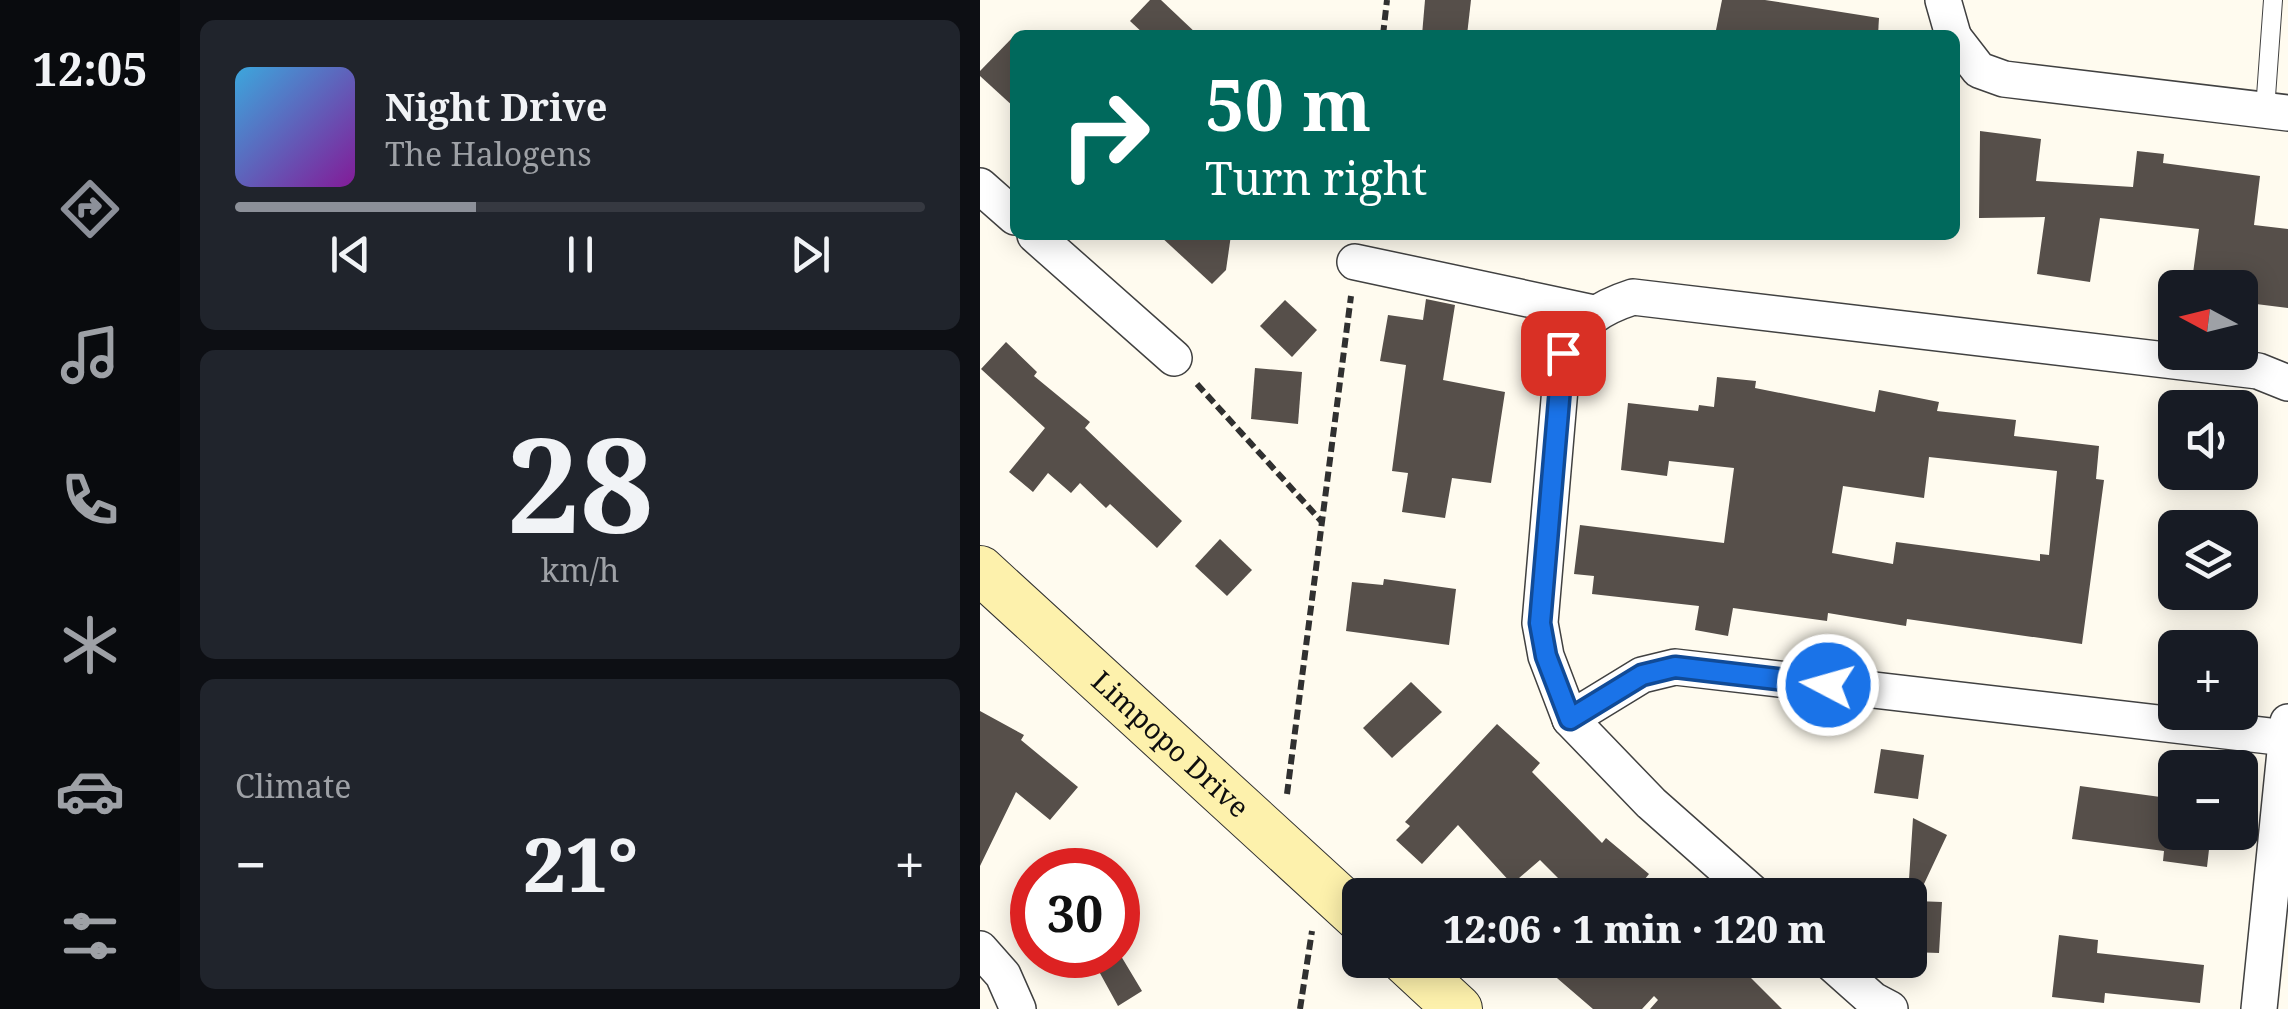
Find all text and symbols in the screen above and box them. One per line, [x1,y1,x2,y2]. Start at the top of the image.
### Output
text: 12:05 [32,38,148,99]
text: 50 m [1205,56,1371,152]
icon: right [1040,70,1170,200]
text: Night Drive [385,80,607,132]
text: The Halogens [385,132,592,175]
text: Turn right [1205,147,1427,208]
icon: directions [55,174,125,244]
icon: previous [323,227,378,282]
icon: pause [553,227,608,282]
icon: next [783,227,838,282]
north arrow [2158,270,2258,370]
map controls [2158,270,2258,850]
pin [1521,311,1606,396]
icon: music [55,320,125,390]
icon: arrive [1536,326,1591,381]
button: sound [2158,390,2258,490]
text: 28 [507,394,653,571]
icon: phone [55,465,125,535]
button: layers [2158,510,2258,610]
text: km/h [541,548,619,591]
icon: climate [55,610,125,680]
button: + [2158,630,2258,730]
position arrow [1776,633,1880,737]
street label: Limpopo Drive [1084,662,1258,825]
button: − [2158,750,2258,850]
icon: car [55,756,125,826]
text: Climate [235,764,351,807]
text: 21° [523,812,638,914]
text: − [235,826,267,901]
text: + [894,826,925,901]
speed limit sign: 30 [1010,848,1140,978]
icon: filters [55,901,125,971]
text: 12:06 · 1 min · 120 m [1443,902,1826,954]

